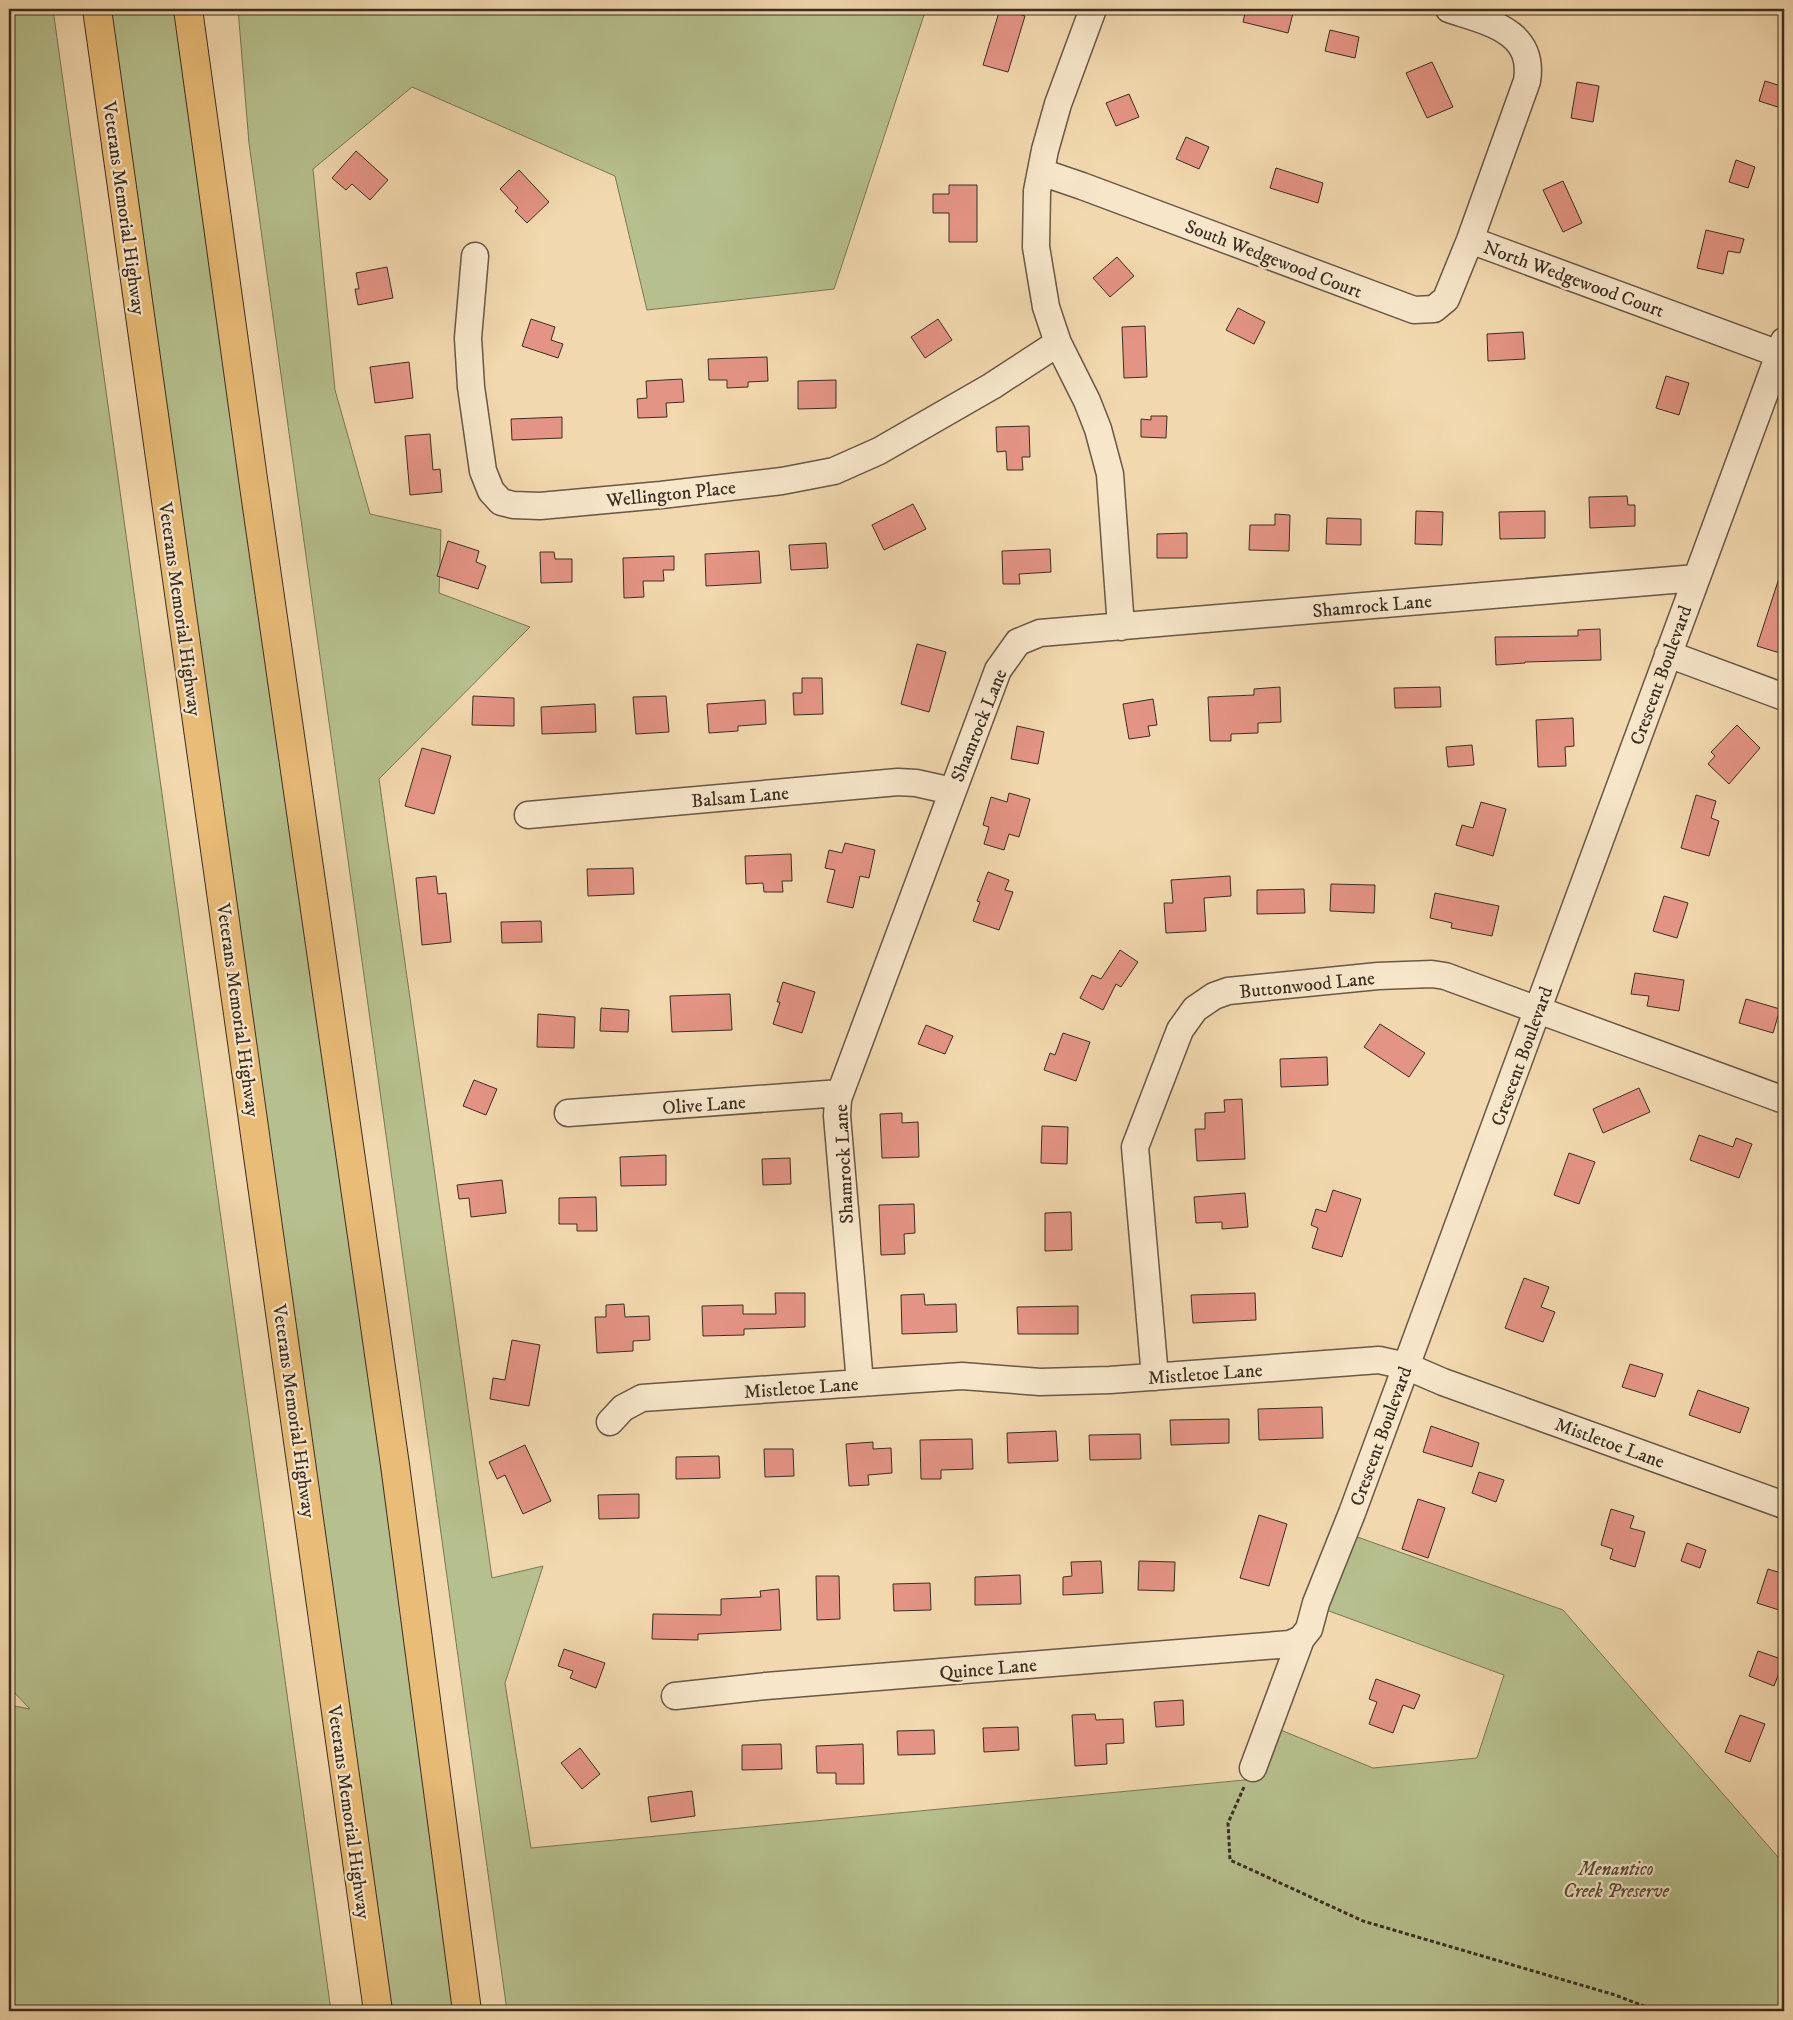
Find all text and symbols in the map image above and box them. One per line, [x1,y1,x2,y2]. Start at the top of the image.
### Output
street label: Veterans Memorial Highway [97,99,150,318]
street label: South Wedgewood Court [1182,215,1365,304]
street label: North Wedgewood Court [1480,236,1667,323]
street label: Wellington Place [604,476,737,513]
street label: Veterans Memorial Highway [153,500,206,719]
street label: Shamrock Lane [1311,590,1433,623]
street label: Crescent Boulevard [1626,602,1697,748]
street label: Shamrock Lane [946,666,1013,785]
street label: Balsam Lane [690,782,790,813]
street label: Veterans Memorial Highway [211,901,264,1120]
street label: Buttonwood Lane [1238,967,1376,1004]
street label: Crescent Boulevard [1487,983,1558,1129]
street label: Olive Lane [662,1091,747,1120]
street label: Shamrock Lane [830,1103,859,1224]
street label: Veterans Memorial Highway [267,1302,320,1521]
street label: Mistletoe Lane [1147,1359,1263,1390]
street label: Crescent Boulevard [1346,1363,1417,1509]
street label: Mistletoe Lane [743,1373,859,1404]
street label: Mistletoe Lane [1552,1413,1668,1474]
street label: Quince Lane [938,1654,1038,1685]
street label: Veterans Memorial Highway [322,1703,375,1922]
park label: Menantico Creek Preserve [1563,1858,1670,1903]

